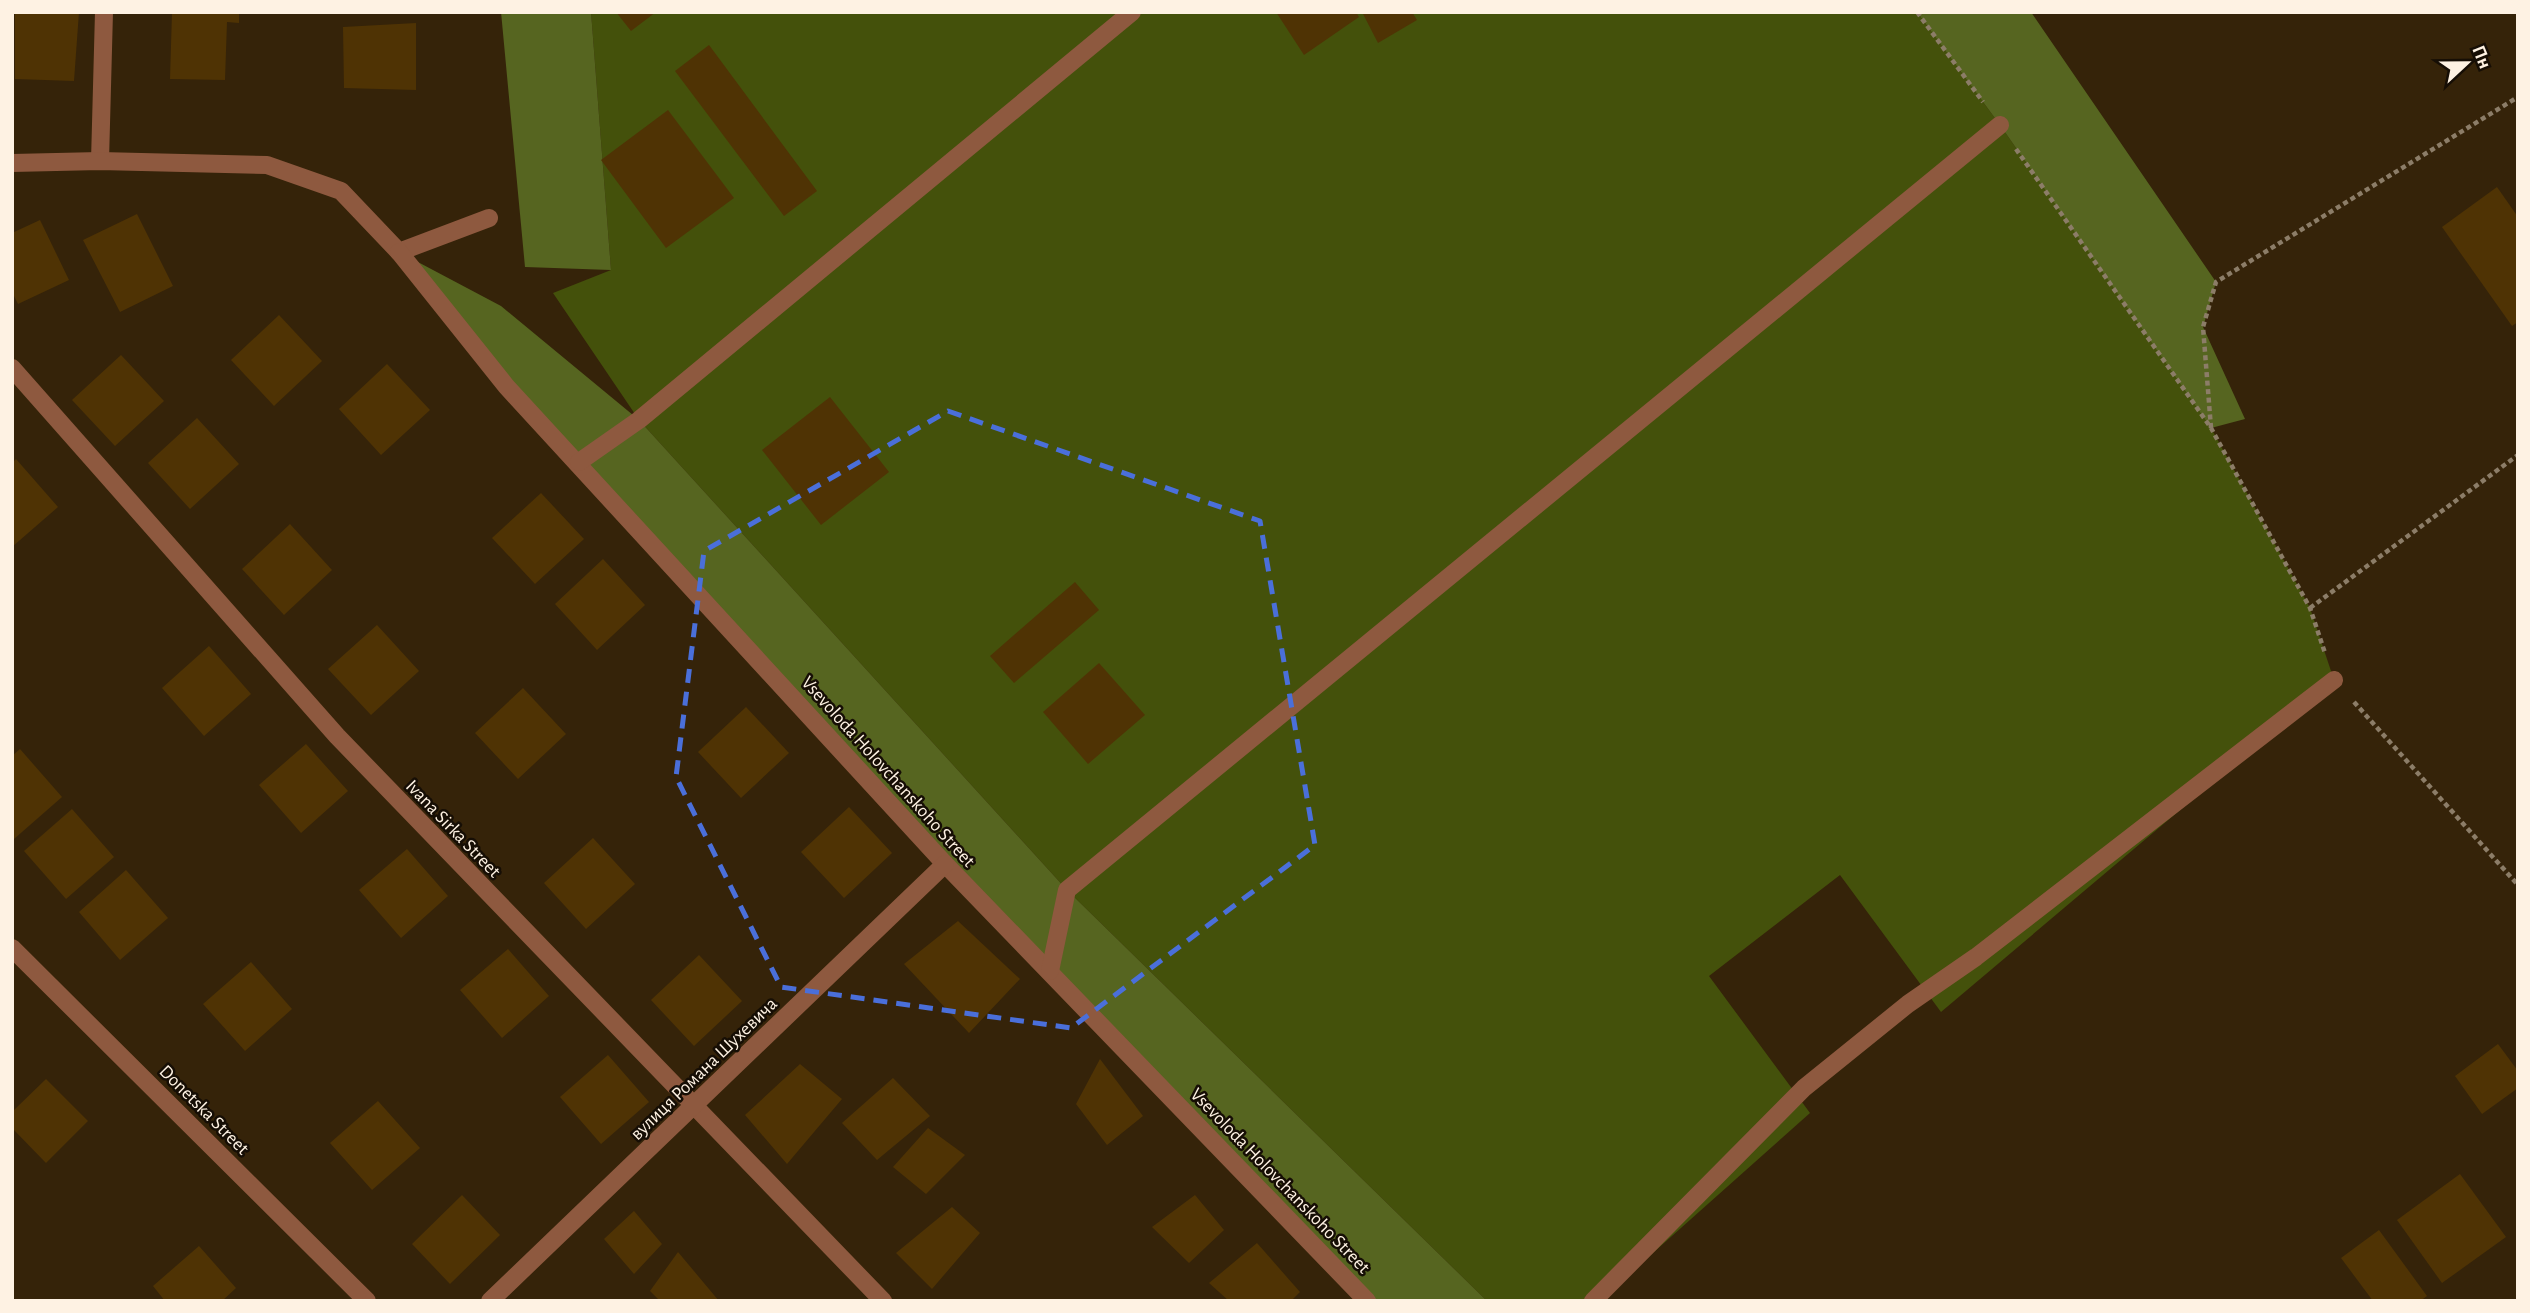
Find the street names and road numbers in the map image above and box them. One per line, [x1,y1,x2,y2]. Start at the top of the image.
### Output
street label: Vsevoloda Holovchanskoho Street [797,673,978,871]
street label: Ivana Sirka Street [402,777,504,881]
street label: вулиця Романа Шухевича [627,994,781,1144]
street label: Donetska Street [156,1062,252,1158]
street label: Vsevoloda Holovchanskoho Street [1186,1085,1373,1277]

